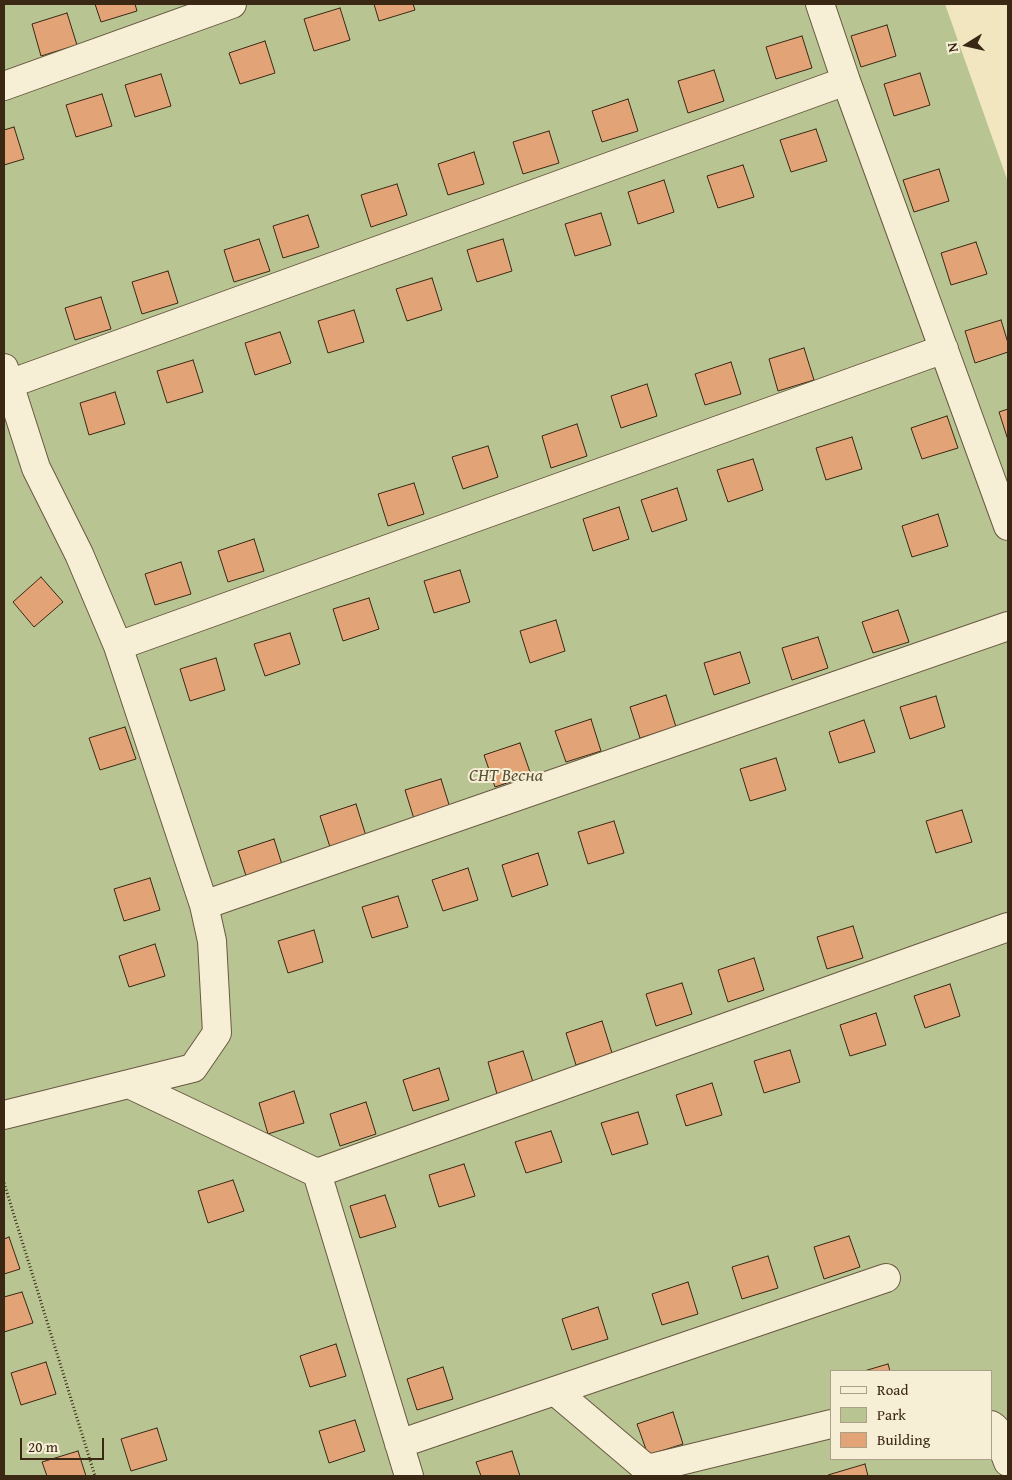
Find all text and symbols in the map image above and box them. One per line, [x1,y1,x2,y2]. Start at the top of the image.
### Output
north arrow [942,20,992,70]
text: N [942,41,963,54]
park label: СНТ Весна [469,765,543,787]
legend [830,1370,992,1460]
text: Road [877,1379,908,1400]
text: Park [877,1404,906,1425]
scale bar [22,1428,106,1460]
text: Building [877,1429,930,1450]
text: 20 m [28,1436,58,1457]

